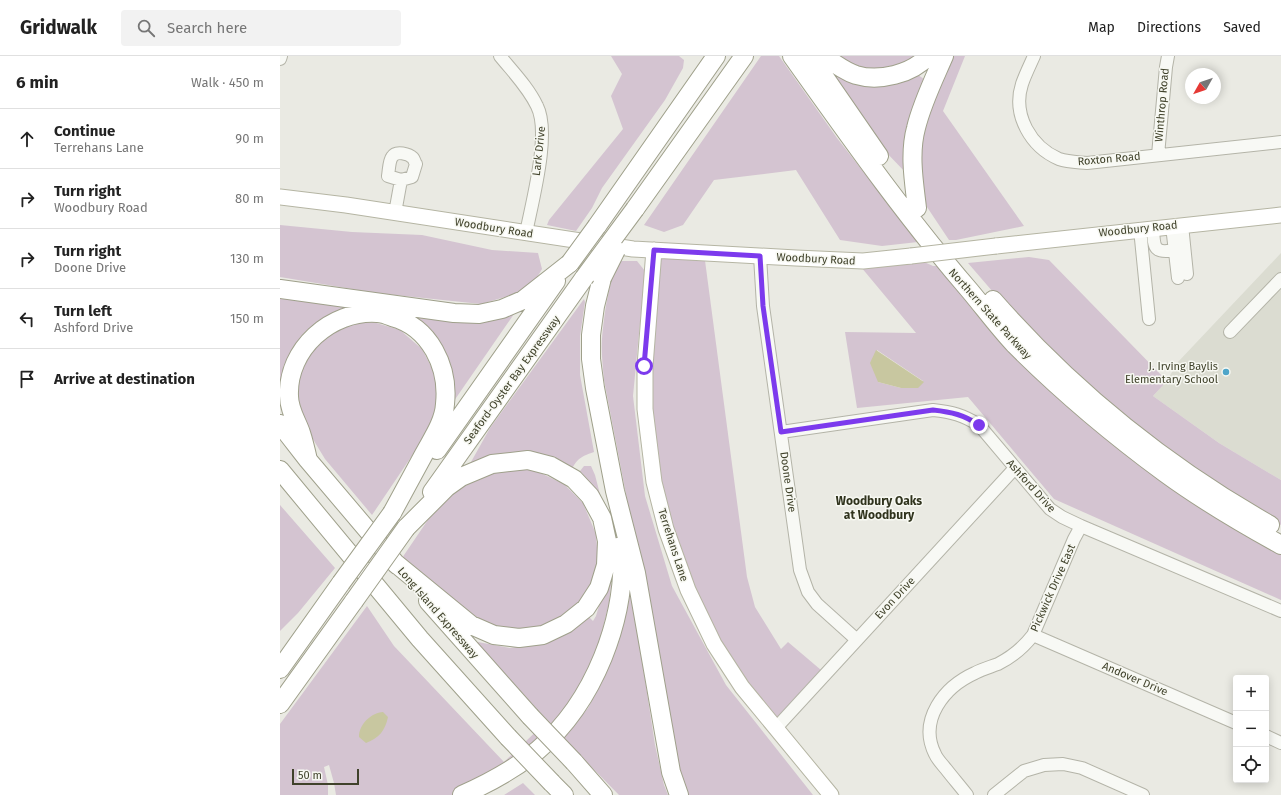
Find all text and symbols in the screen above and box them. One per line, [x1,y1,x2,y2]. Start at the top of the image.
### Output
search box [121,10,401,46]
text: Gridwalk [20,16,97,39]
icon: search [135,17,157,39]
text: Search here [167,19,247,37]
text: Map [1088,19,1115,36]
text: Directions [1137,19,1201,36]
text: Saved [1223,19,1261,36]
street label: Winthrop Road [1152,67,1172,143]
north arrow [1185,68,1221,104]
text: 6 min [16,72,59,93]
text: Walk · 450 m [191,75,264,90]
text: Continue [54,122,115,140]
street label: Lark Drive [530,125,548,177]
icon: ahead [16,128,38,150]
text: 90 m [235,131,264,146]
text: Terrehans Lane [54,140,144,155]
street label: Roxton Road [1077,150,1141,168]
text: Turn right [54,182,121,200]
icon: right [16,188,38,210]
text: 80 m [235,191,264,206]
text: Woodbury Road [54,200,148,215]
street label: Woodbury Road [454,215,534,241]
street label: Woodbury Road [1098,218,1178,240]
text: Turn right [54,242,121,260]
icon: right [16,248,38,270]
street label: Woodbury Road [776,250,856,268]
text: 130 m [230,251,264,266]
text: Doone Drive [54,260,126,275]
street label: Northern State Parkway [946,266,1035,362]
text: Turn left [54,302,112,320]
icon: left [16,308,38,330]
text: 150 m [230,311,264,326]
street label: Seaford-Oyster Bay Expressway [461,313,563,447]
text: Ashford Drive [54,320,133,335]
route start [635,357,653,375]
place label: J. Irving Baylis Elementary School [1125,360,1218,386]
marker: J. Irving Baylis Elementary School [1221,367,1231,377]
icon: arrive [16,368,38,390]
text: Arrive at destination [54,370,195,388]
route end [970,416,988,434]
street label: Doone Drive [777,451,799,513]
street label: Ashford Drive [1004,457,1058,515]
district label: Woodbury Oaks at Woodbury [836,494,922,522]
street label: Terrehans Lane [655,507,691,583]
street label: Pickwick Drive East [1028,542,1078,634]
street label: Long Island Expressway [395,565,482,662]
street label: Evon Drive [872,574,918,622]
street label: Andover Drive [1100,659,1170,699]
map controls [1233,675,1269,783]
button: + [1233,675,1269,711]
button: − [1233,711,1269,747]
button: locate [1233,747,1269,783]
scale bar [292,767,359,786]
text: 50 m [298,769,322,782]

